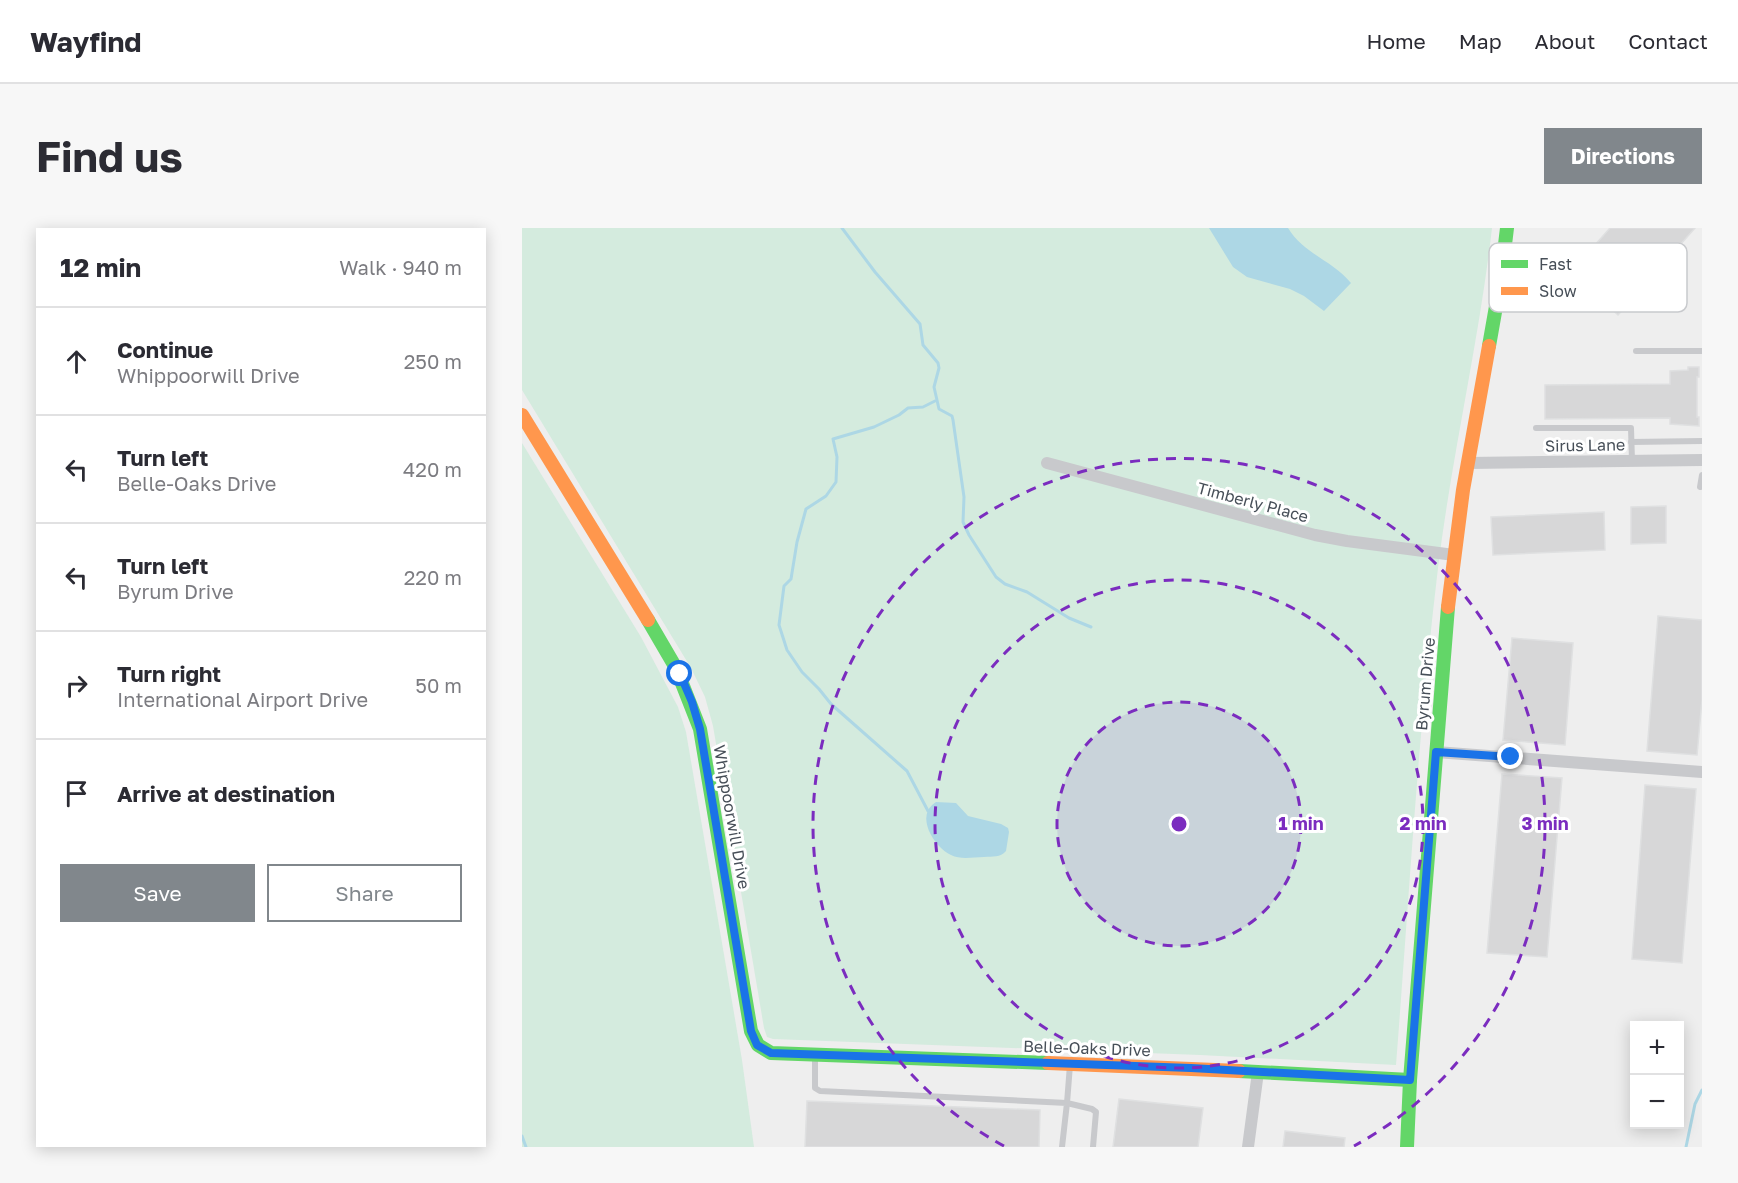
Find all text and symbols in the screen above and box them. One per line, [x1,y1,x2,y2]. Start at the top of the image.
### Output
text: Wayfind [30,25,142,58]
text: Home [1366,28,1426,54]
text: Map [1459,28,1502,54]
text: About [1535,28,1595,54]
text: Contact [1628,28,1708,54]
button: Directions [1544,128,1702,184]
text: Find us [36,131,183,181]
legend [1489,243,1687,312]
text: 12 min [60,252,141,283]
text: Fast [1539,254,1572,274]
text: Walk · 940 m [339,255,462,279]
text: Slow [1539,281,1577,301]
text: Continue [117,336,213,363]
icon: ahead [60,345,93,378]
text: 250 m [404,349,462,373]
text: Whippoorwill Drive [117,363,300,387]
street label: Sirus Lane [1545,434,1625,456]
text: Turn left [117,444,208,471]
icon: left [60,453,93,486]
text: 420 m [403,457,462,481]
text: Belle-Oaks Drive [117,471,276,495]
street label: Timberly Place [1195,478,1311,526]
text: Turn left [117,552,208,579]
icon: left [60,561,93,594]
text: 220 m [404,565,462,589]
text: Byrum Drive [117,579,234,603]
street label: Byrum Drive [1411,637,1439,731]
text: Turn right [117,660,221,687]
route start [666,660,692,686]
icon: right [60,669,93,702]
text: 50 m [415,673,462,697]
text: International Airport Drive [117,687,368,711]
street label: Whippoorwill Drive [709,743,755,891]
route end [1497,743,1523,769]
icon: arrive [60,777,93,810]
text: Arrive at destination [117,780,335,807]
text: 1 min [1278,812,1324,834]
text: 2 min [1399,812,1447,834]
text: 3 min [1521,812,1569,834]
centre of rings [1169,814,1189,834]
button: Save [60,864,255,922]
button: Share [267,864,462,922]
map controls [1630,1021,1684,1129]
button: + [1630,1021,1684,1075]
street label: Belle-Oaks Drive [1023,1036,1151,1060]
button: − [1630,1075,1684,1129]

